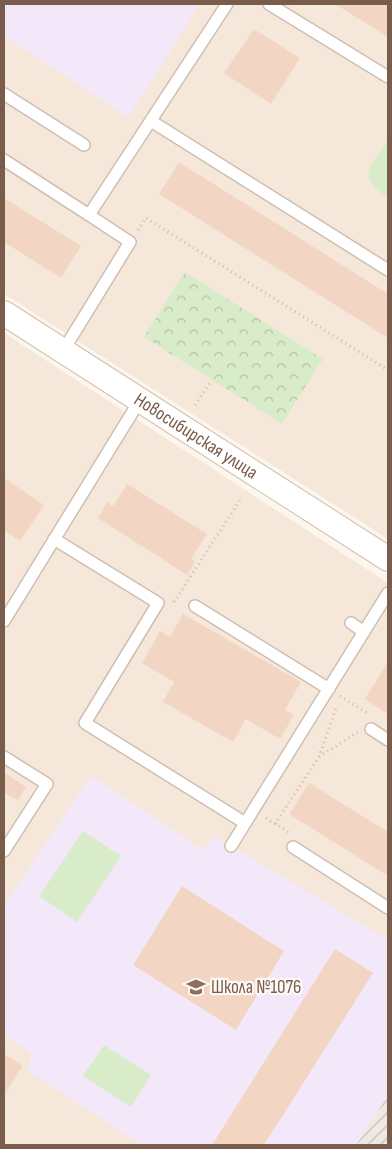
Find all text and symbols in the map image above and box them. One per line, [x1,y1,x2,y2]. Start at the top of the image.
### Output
street label: Новосибирская улица [130,388,262,484]
school or university icon: Школа №1076 [185,976,207,998]
place label: Школа №1076 [211,976,301,999]

